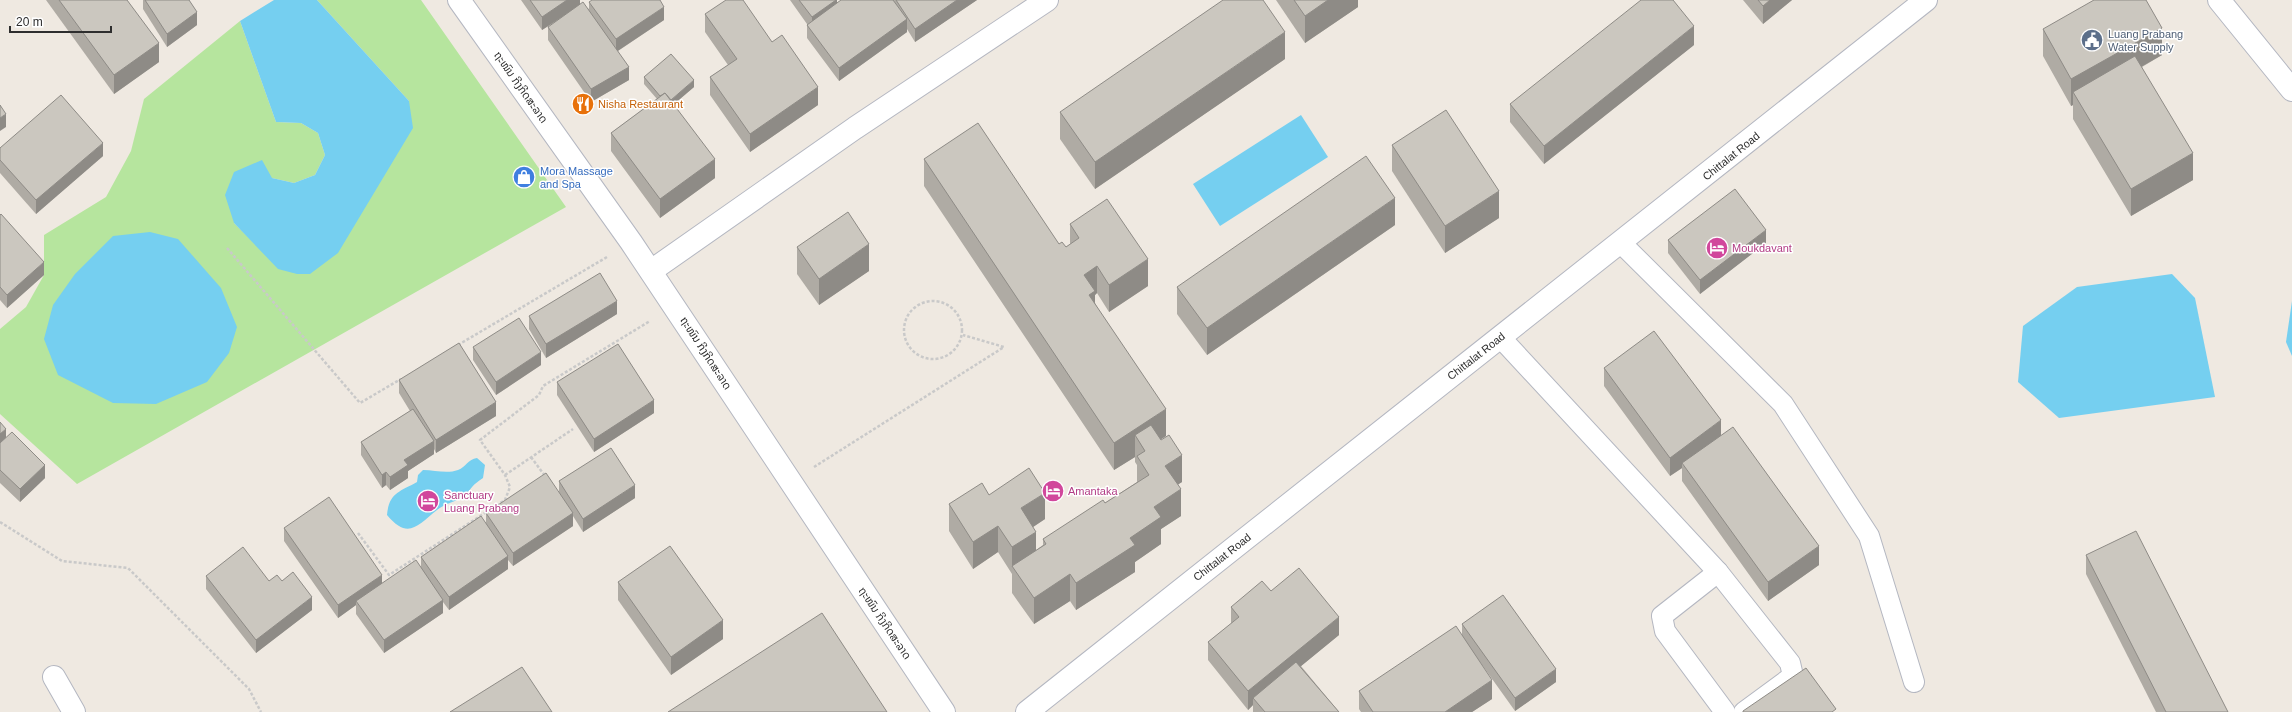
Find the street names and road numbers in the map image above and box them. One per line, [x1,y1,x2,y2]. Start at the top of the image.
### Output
street label: ຖະໜົນ ກິງກິດສະລາດ [492,49,550,125]
street label: Chittalat Road [1700,129,1762,183]
street label: ຖະໜົນ ກິງກິດສະລາດ [678,314,734,392]
street label: Chittalat Road [1445,330,1507,382]
street label: Chittalat Road [1191,531,1253,583]
street label: ຖະໜົນ ກິງກິດສະລາດ [856,585,914,661]

